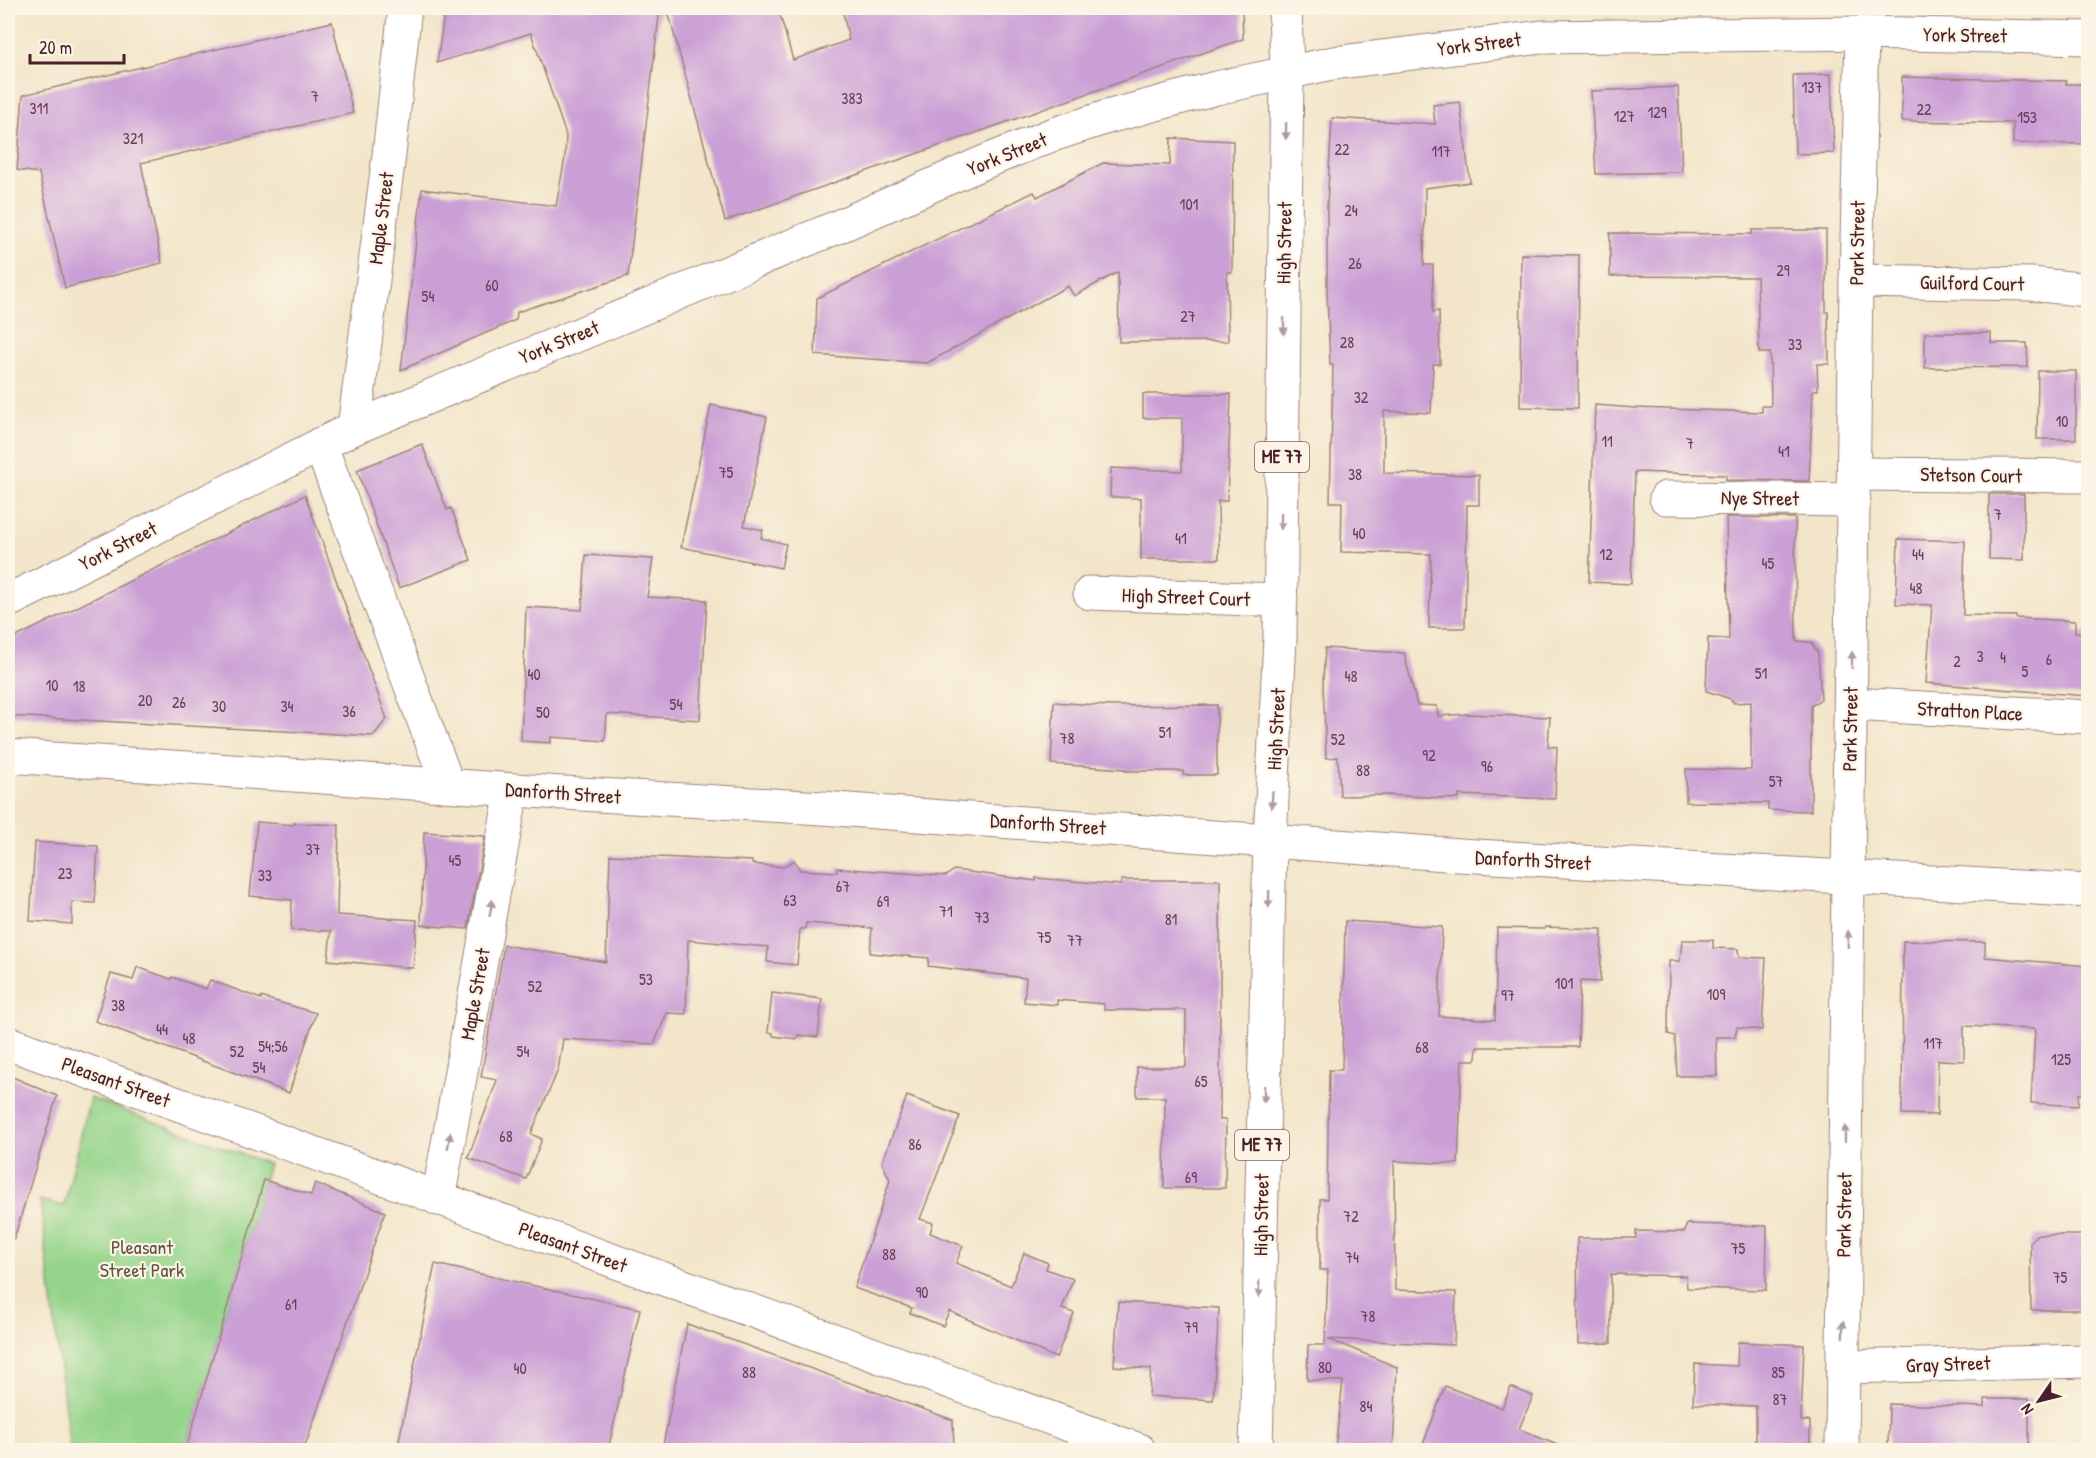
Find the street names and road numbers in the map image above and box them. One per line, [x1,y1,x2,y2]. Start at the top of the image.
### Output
street label: York Street [1923,20,2008,49]
street label: York Street [1436,25,1523,62]
street label: York Street [963,125,1052,182]
street label: Maple Street [361,169,400,266]
street label: Park Street [1842,199,1871,286]
street label: High Street [1269,200,1298,284]
street label: Guilford Court [1920,268,2026,297]
street label: York Street [515,313,604,370]
road number: ME 77 [1255,442,1309,472]
street label: Stetson Court [1920,460,2023,489]
street label: Nye Street [1721,483,1800,512]
street label: York Street [74,514,162,577]
street label: High Street Court [1121,581,1252,612]
street label: Park Street [1835,685,1864,772]
street label: High Street [1260,686,1291,771]
street label: Stratton Place [1917,694,2023,727]
street label: Danforth Street [504,775,623,810]
street label: Danforth Street [989,806,1108,841]
street label: Danforth Street [1475,843,1593,876]
street label: Maple Street [453,945,496,1042]
street label: Pleasant Street [58,1049,175,1114]
road number: ME 77 [1235,1130,1289,1160]
street label: Park Street [1829,1171,1858,1258]
street label: High Street [1246,1172,1275,1256]
street label: Pleasant Street [515,1214,632,1279]
street label: Gray Street [1905,1348,1992,1378]

